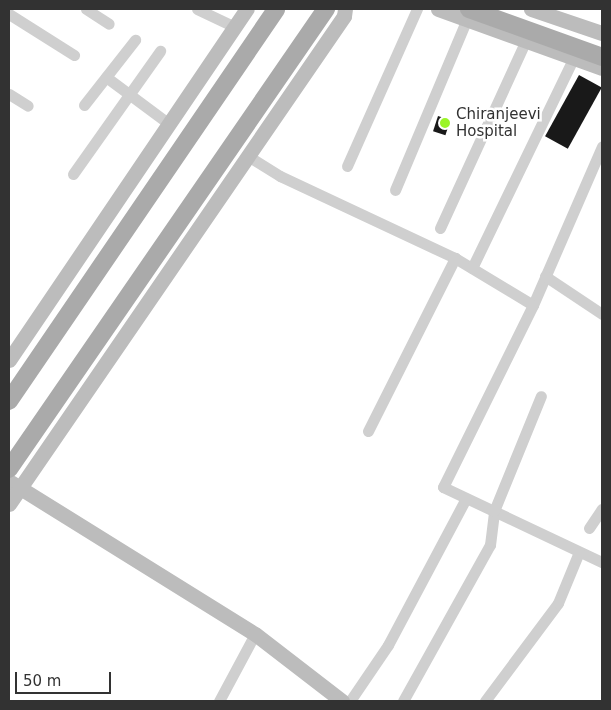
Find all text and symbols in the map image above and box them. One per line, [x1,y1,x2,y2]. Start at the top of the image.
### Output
place label: Chiranjeevi Hospital [456,105,541,140]
marker: Chiranjeevi Hospital [438,116,452,130]
scale bar [18,662,114,694]
text: 50 m [23,672,61,690]

